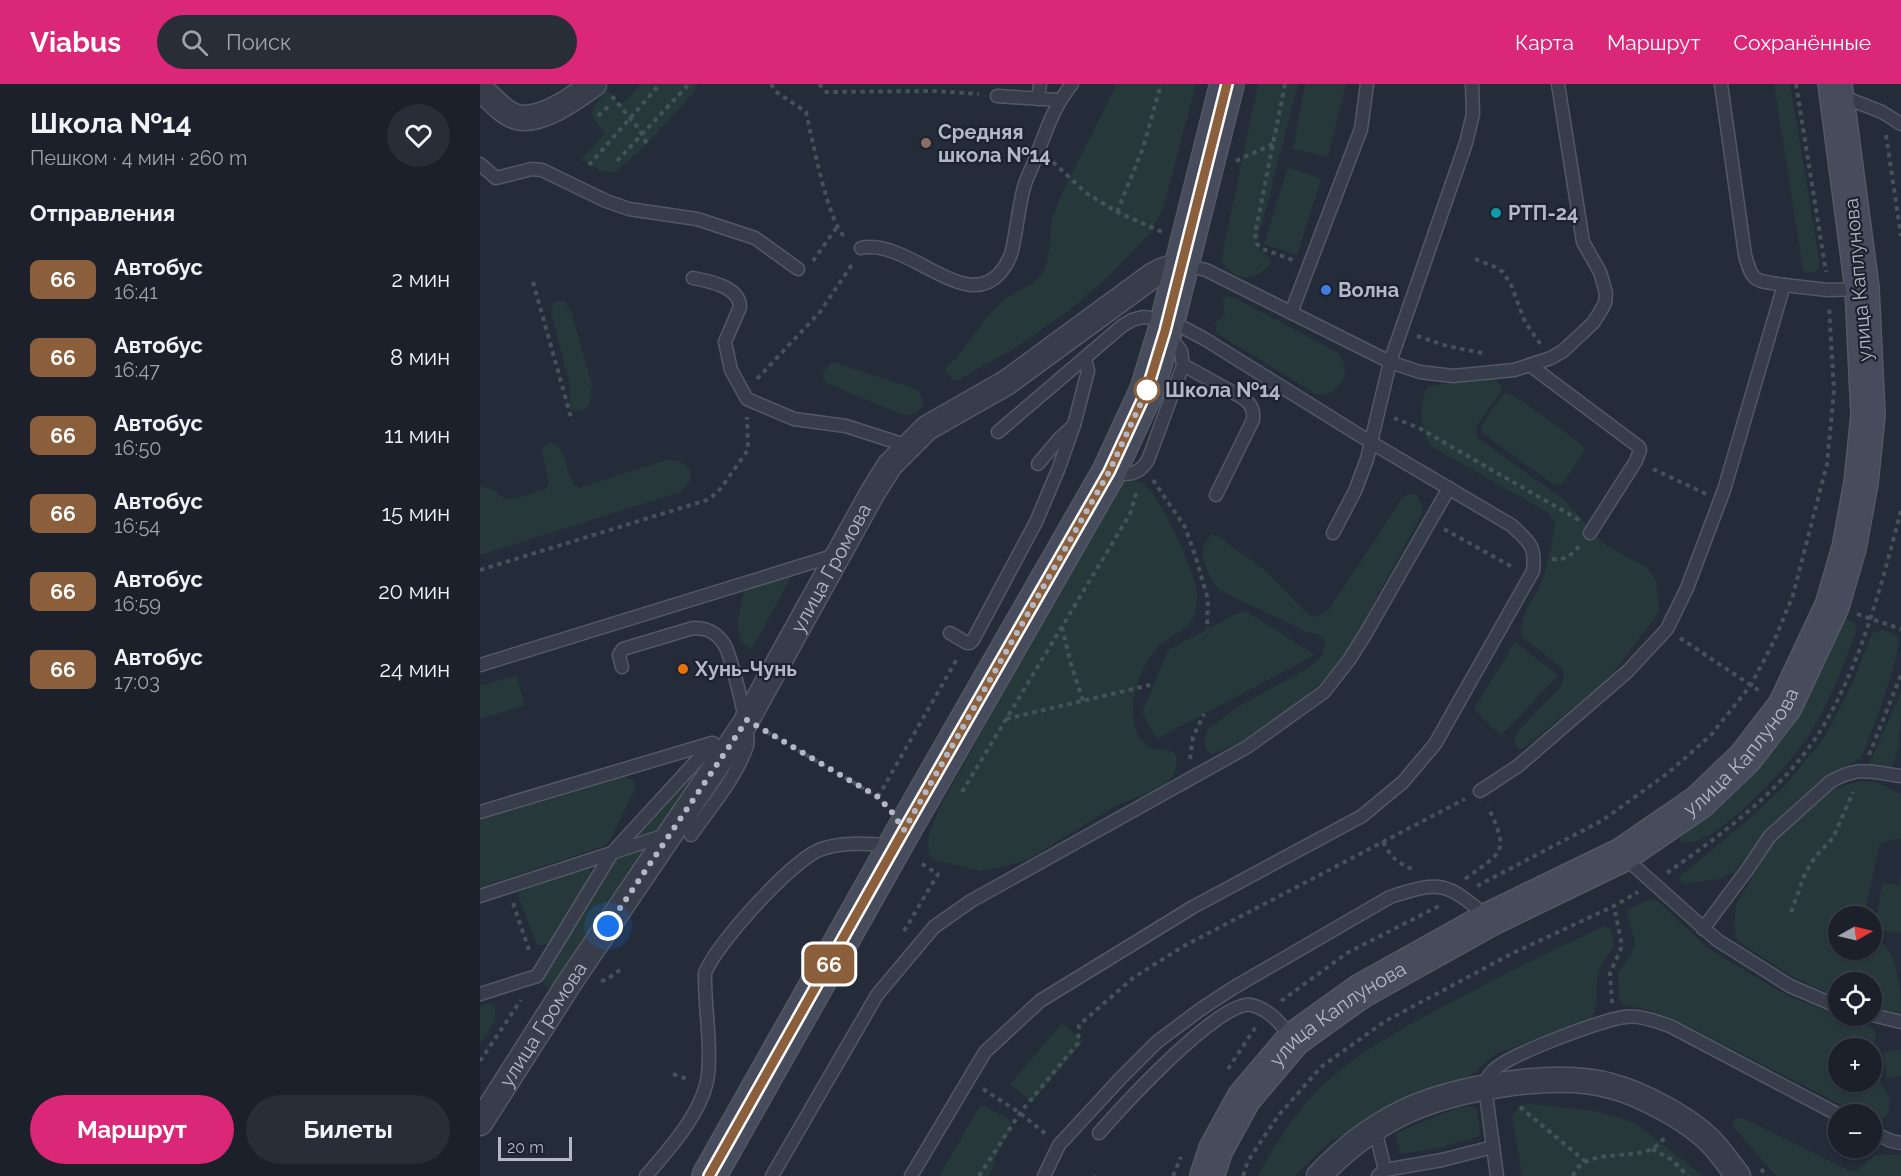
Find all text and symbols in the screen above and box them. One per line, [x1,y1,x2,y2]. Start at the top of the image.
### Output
search box [157,15,577,69]
text: Viabus [30,26,121,59]
icon: search [178,26,211,59]
text: Поиск [226,29,291,55]
text: Карта [1515,30,1574,55]
text: Маршрут [1607,30,1700,55]
text: Сохранённые [1733,30,1871,55]
button: heart [387,104,450,167]
text: Школа №14 [30,107,192,140]
place label: Средняя школа №14 [938,120,1051,167]
marker: Средняя школа №14 [919,136,933,150]
text: Пешком · 4 мин · 260 m [30,146,248,170]
street label: улица Каплунова [1839,197,1877,363]
text: Отправления [30,200,175,226]
place label: РТП-24 [1508,201,1578,225]
marker: РТП-24 [1489,206,1503,220]
text: Автобус [114,254,203,280]
text: 2 мин [392,266,450,292]
text: 66 [50,267,76,292]
place label: Волна [1338,278,1399,302]
text: 16:41 [114,280,158,304]
marker: Волна [1319,283,1333,297]
text: Автобус [114,332,203,358]
text: 8 мин [390,344,450,370]
text: 66 [50,345,76,370]
text: 16:47 [114,358,160,382]
marker: Школа №14 [1134,377,1160,403]
place label: Школа №14 [1165,378,1281,402]
text: Автобус [114,410,203,436]
text: 11 мин [384,422,450,448]
text: 66 [50,423,76,448]
text: 16:50 [114,436,162,460]
text: Автобус [114,488,203,514]
street label: улица Громова [786,499,876,637]
text: 15 мин [382,500,450,526]
text: 66 [50,501,76,526]
text: 16:54 [114,514,160,538]
text: Автобус [114,566,203,592]
text: 20 мин [378,578,450,604]
text: 66 [50,579,76,604]
text: 16:59 [114,592,161,616]
text: Автобус [114,644,203,670]
text: 24 мин [380,656,450,682]
text: 66 [50,657,76,682]
place label: Хунь-Чунь [694,657,797,681]
marker: Хунь-Чунь [676,662,690,676]
text: 17:03 [114,670,160,694]
street label: улица Каплунова [1679,684,1804,821]
north arrow [1828,906,1882,960]
map controls [1828,906,1882,1158]
your location [593,911,623,941]
line badge: 66 [802,944,856,984]
text: 66 [816,952,842,977]
street label: улица Каплунова [1264,956,1410,1071]
street label: улица Громова [494,957,592,1091]
button: locate [1828,972,1882,1026]
button: + [1828,1038,1882,1092]
button: Маршрут [30,1095,234,1164]
button: Билеты [246,1095,450,1164]
button: − [1828,1104,1882,1158]
scale bar [498,1134,572,1162]
text: 20 m [507,1138,544,1157]

